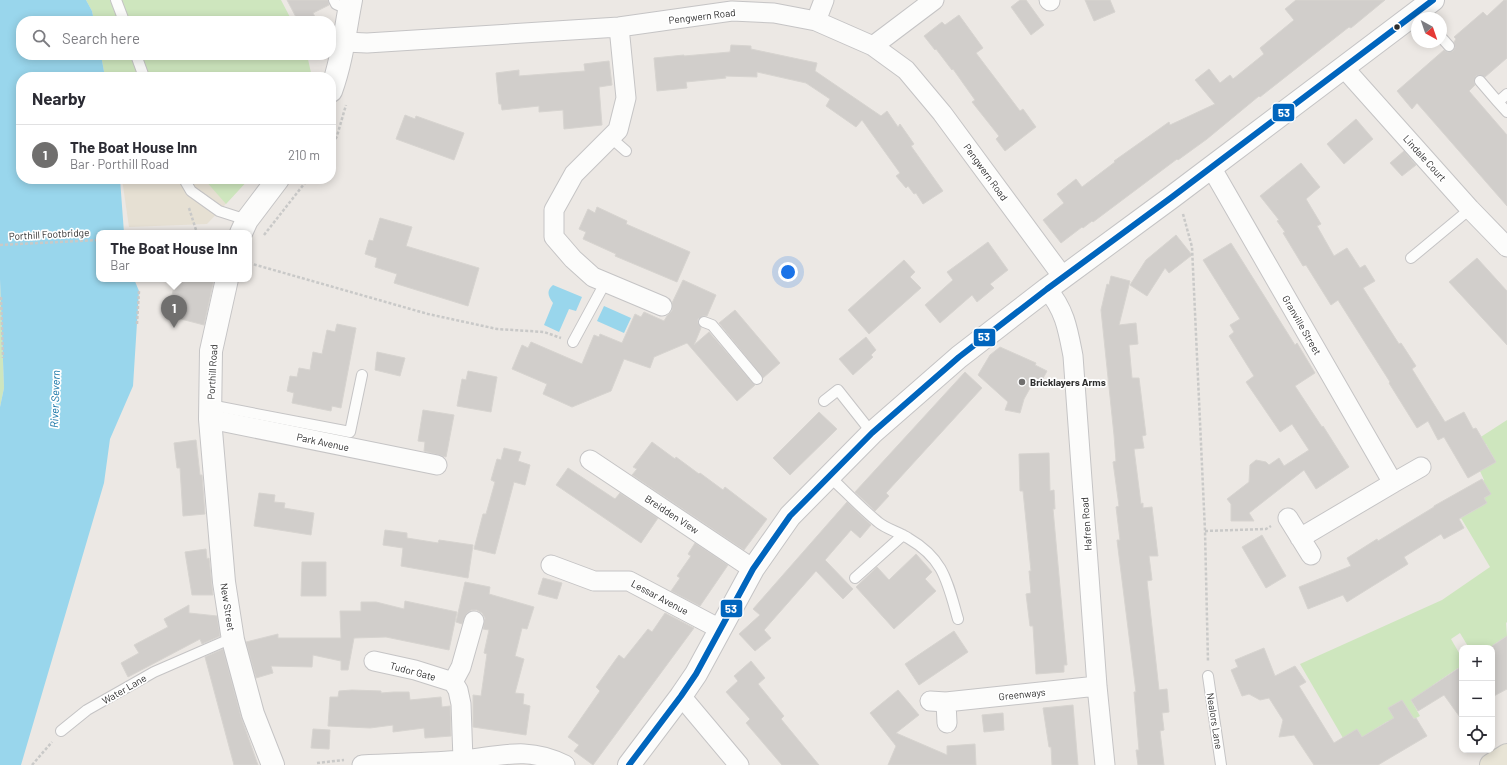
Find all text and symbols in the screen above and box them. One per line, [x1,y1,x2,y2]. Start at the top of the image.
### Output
street label: Pengwern Road [668,6,736,26]
north arrow [1411,12,1447,48]
search box [16,16,336,60]
unlabelled marker [1392,22,1402,32]
icon: search [30,27,52,49]
text: Search here [62,29,140,47]
text: Nearby [32,88,86,108]
line badge: 53 [1272,103,1295,122]
text: 53 [1278,106,1290,119]
street label: Lindale Court [1401,132,1449,184]
text: The Boat House Inn [70,138,197,156]
street label: Pengwern Road [961,141,1011,203]
text: 1 [43,147,47,163]
text: 210 m [288,147,320,163]
text: Bar · Porthill Road [70,156,169,172]
street label: Porthill Footbridge [8,226,90,242]
popup [96,230,252,282]
text: The Boat House Inn [110,239,238,257]
text: Bar [110,257,130,273]
your location [778,262,798,282]
street label: Granville Street [1280,293,1324,357]
pin: 1 [161,295,187,328]
line badge: 53 [973,328,996,347]
text: 53 [978,330,990,343]
street label: Porthill Road [205,344,219,400]
water label: River Severn [47,370,62,428]
place label: Bricklayers Arms [1030,376,1106,388]
marker: Bricklayers Arms [1017,377,1027,387]
street label: Park Avenue [296,431,350,453]
street label: Breidden View [643,492,701,536]
street label: Hafren Road [1078,497,1094,551]
street label: Lessar Avenue [629,577,691,617]
street label: New Street [218,582,238,632]
line badge: 53 [720,599,743,618]
text: 53 [725,602,737,615]
map controls [1459,645,1495,753]
button: + [1459,645,1495,681]
street label: Tudor Gate [389,659,437,683]
street label: Water Lane [100,671,148,707]
button: − [1459,681,1495,717]
street label: Greenways [998,686,1046,702]
street label: Nealors Lane [1205,692,1225,750]
button: locate [1459,717,1495,753]

